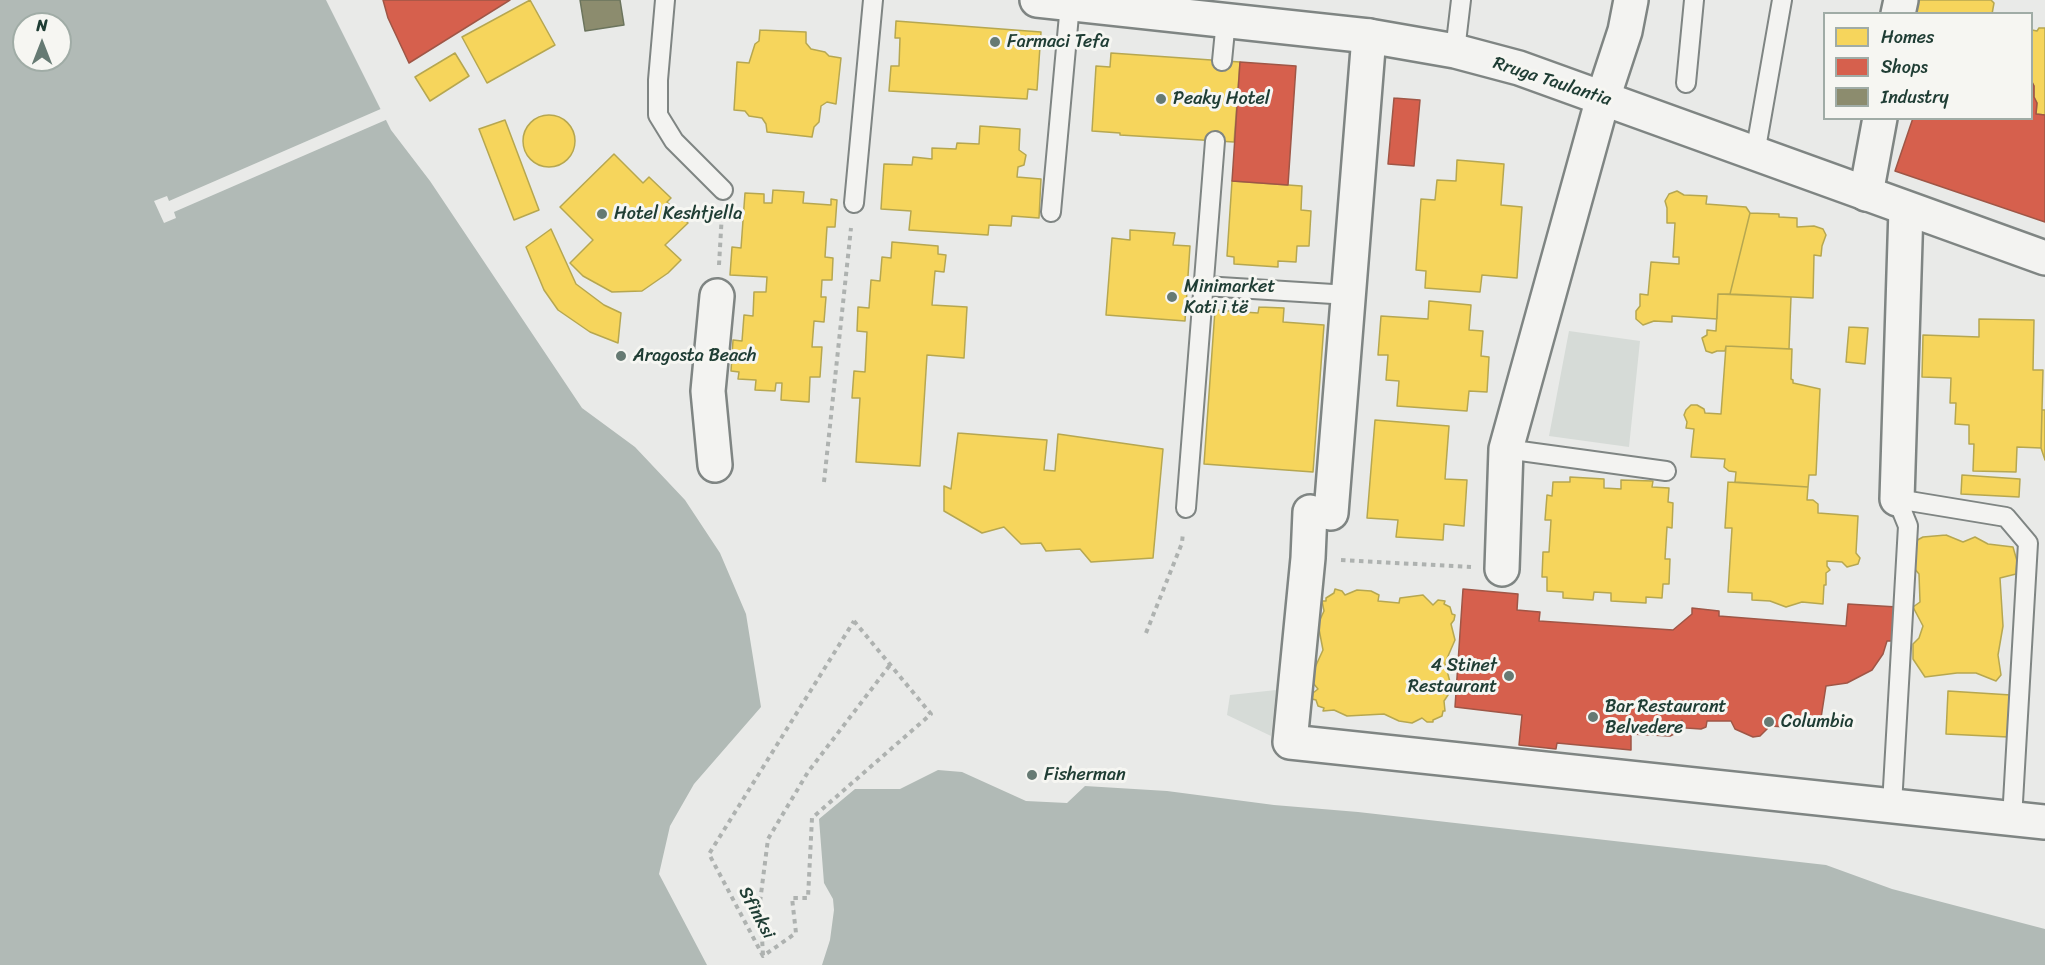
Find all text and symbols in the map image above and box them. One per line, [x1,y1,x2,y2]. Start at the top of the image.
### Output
text: N [36,11,48,40]
north arrow [12,12,72,72]
legend [1823,12,2033,120]
text: Homes [1881,21,1934,53]
place label: Farmaci Tefa [1007,31,1109,53]
marker: Farmaci Tefa [988,35,1002,49]
text: Shops [1881,51,1928,83]
street label: Rruga Taulantia [1490,53,1614,111]
text: Industry [1881,81,1949,113]
place label: Peaky Hotel [1173,88,1270,110]
marker: Peaky Hotel [1154,92,1168,106]
place label: Hotel Keshtjella [614,203,742,225]
marker: Hotel Keshtjella [595,207,609,221]
place label: Minimarket Kati i të [1184,276,1275,318]
marker: Minimarket Kati i të [1165,290,1179,304]
place label: Aragosta Beach [633,345,756,367]
marker: Aragosta Beach [614,349,628,363]
place label: 4 Stinet Restaurant [1408,655,1497,698]
marker: 4 Stinet Restaurant [1502,669,1516,683]
place label: Bar Restaurant Belvedere [1605,696,1726,738]
marker: Bar Restaurant Belvedere [1586,710,1600,724]
place label: Columbia [1781,711,1854,733]
marker: Columbia [1762,715,1776,729]
place label: Fisherman [1044,764,1126,786]
marker: Fisherman [1025,768,1039,782]
street label: Sfinksi [733,883,779,943]

